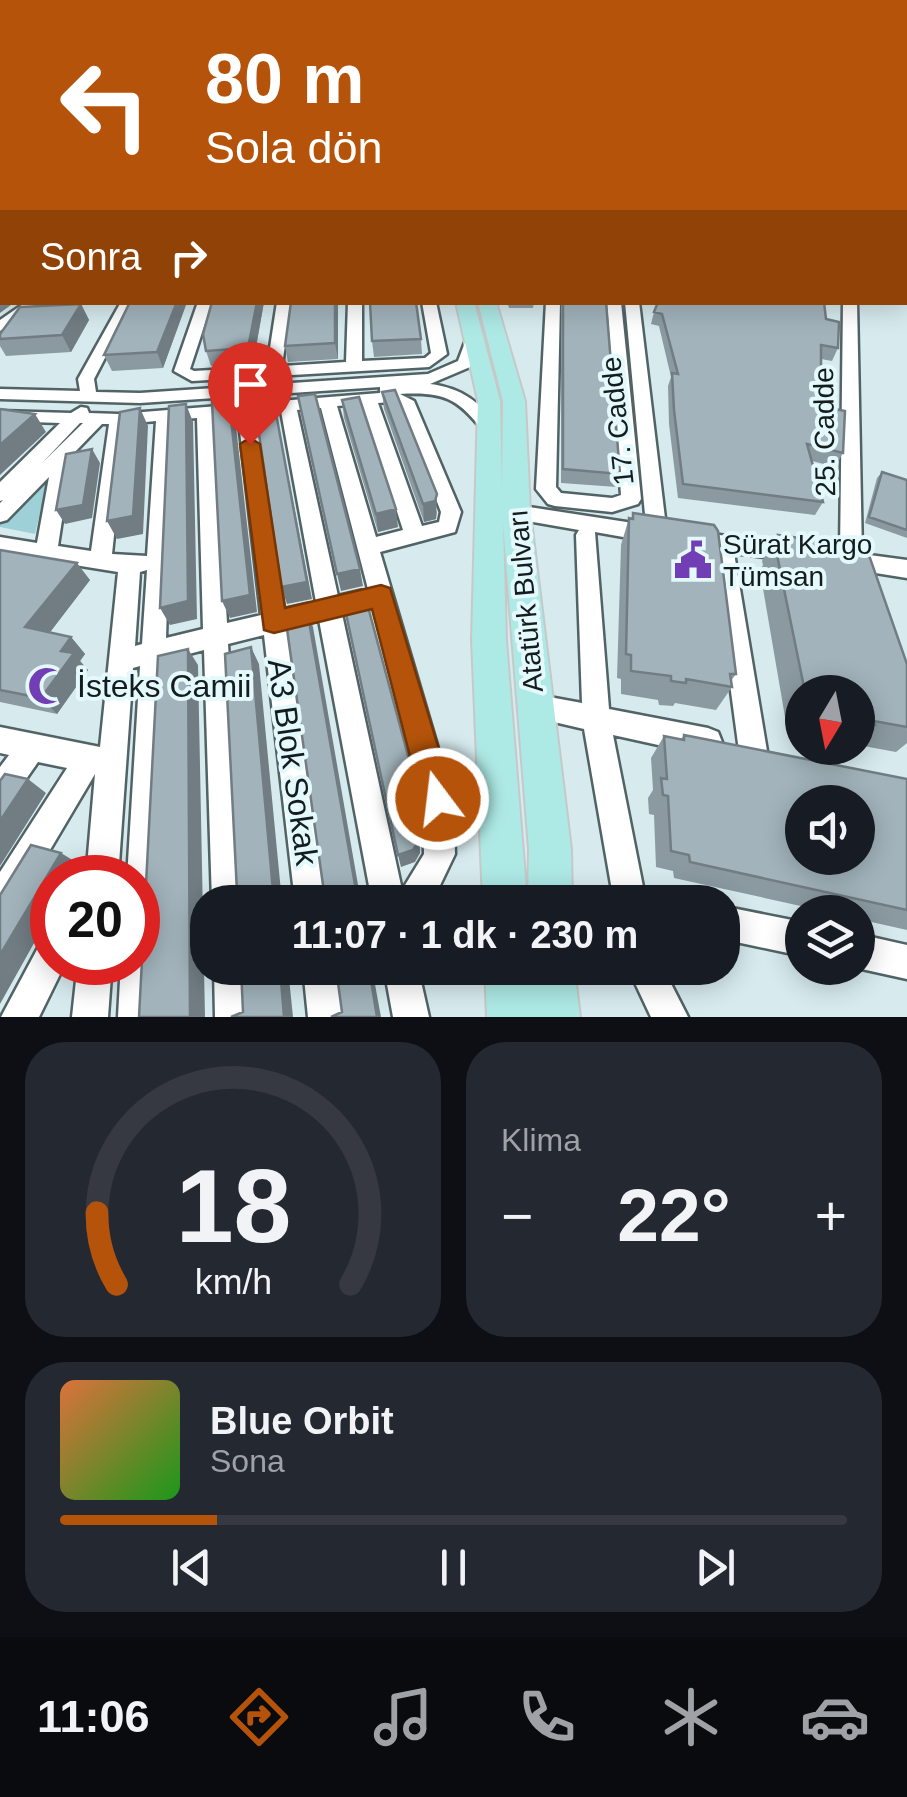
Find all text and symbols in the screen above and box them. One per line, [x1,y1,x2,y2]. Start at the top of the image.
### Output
icon: left [40,40,170,170]
text: 80 m [205,40,365,118]
text: Sola dön [205,122,383,173]
icon: right [161,230,216,285]
text: Sonra [40,236,141,278]
pin [208,342,293,445]
street label: 17. Cadde [595,355,640,487]
icon: arrive [223,357,278,412]
street label: 25. Cadde [808,367,841,497]
street label: Atatürk Bulvarı [502,508,549,694]
place label: Sürat Kargo Tümsan [723,529,872,592]
public building icon: Sürat Kargo Tümsan [672,539,714,581]
street label: A3 Blok Sokak [261,656,325,869]
mosque icon: İsteks Camii [26,665,68,707]
place label: İsteks Camii [77,668,251,704]
north arrow [785,675,875,765]
map controls [785,675,875,985]
position arrow [386,747,490,851]
button: sound [785,785,875,875]
speed limit sign: 20 [30,855,160,985]
button: layers [785,895,875,985]
text: 11:07 · 1 dk · 230 m [292,914,638,956]
text: Klima [501,1122,581,1158]
text: 18 [175,1148,291,1264]
text: 22° [617,1173,731,1257]
text: − [501,1185,533,1247]
text: + [815,1185,847,1247]
text: km/h [194,1262,272,1302]
text: Blue Orbit [210,1400,394,1442]
text: Sona [210,1443,285,1479]
icon: previous [164,1540,219,1595]
icon: pause [426,1540,481,1595]
icon: next [688,1540,743,1595]
icon: directions [224,1682,294,1752]
icon: music [368,1682,438,1752]
icon: phone [512,1682,582,1752]
icon: climate [656,1682,726,1752]
icon: car [800,1682,870,1752]
text: 11:06 [37,1691,150,1742]

